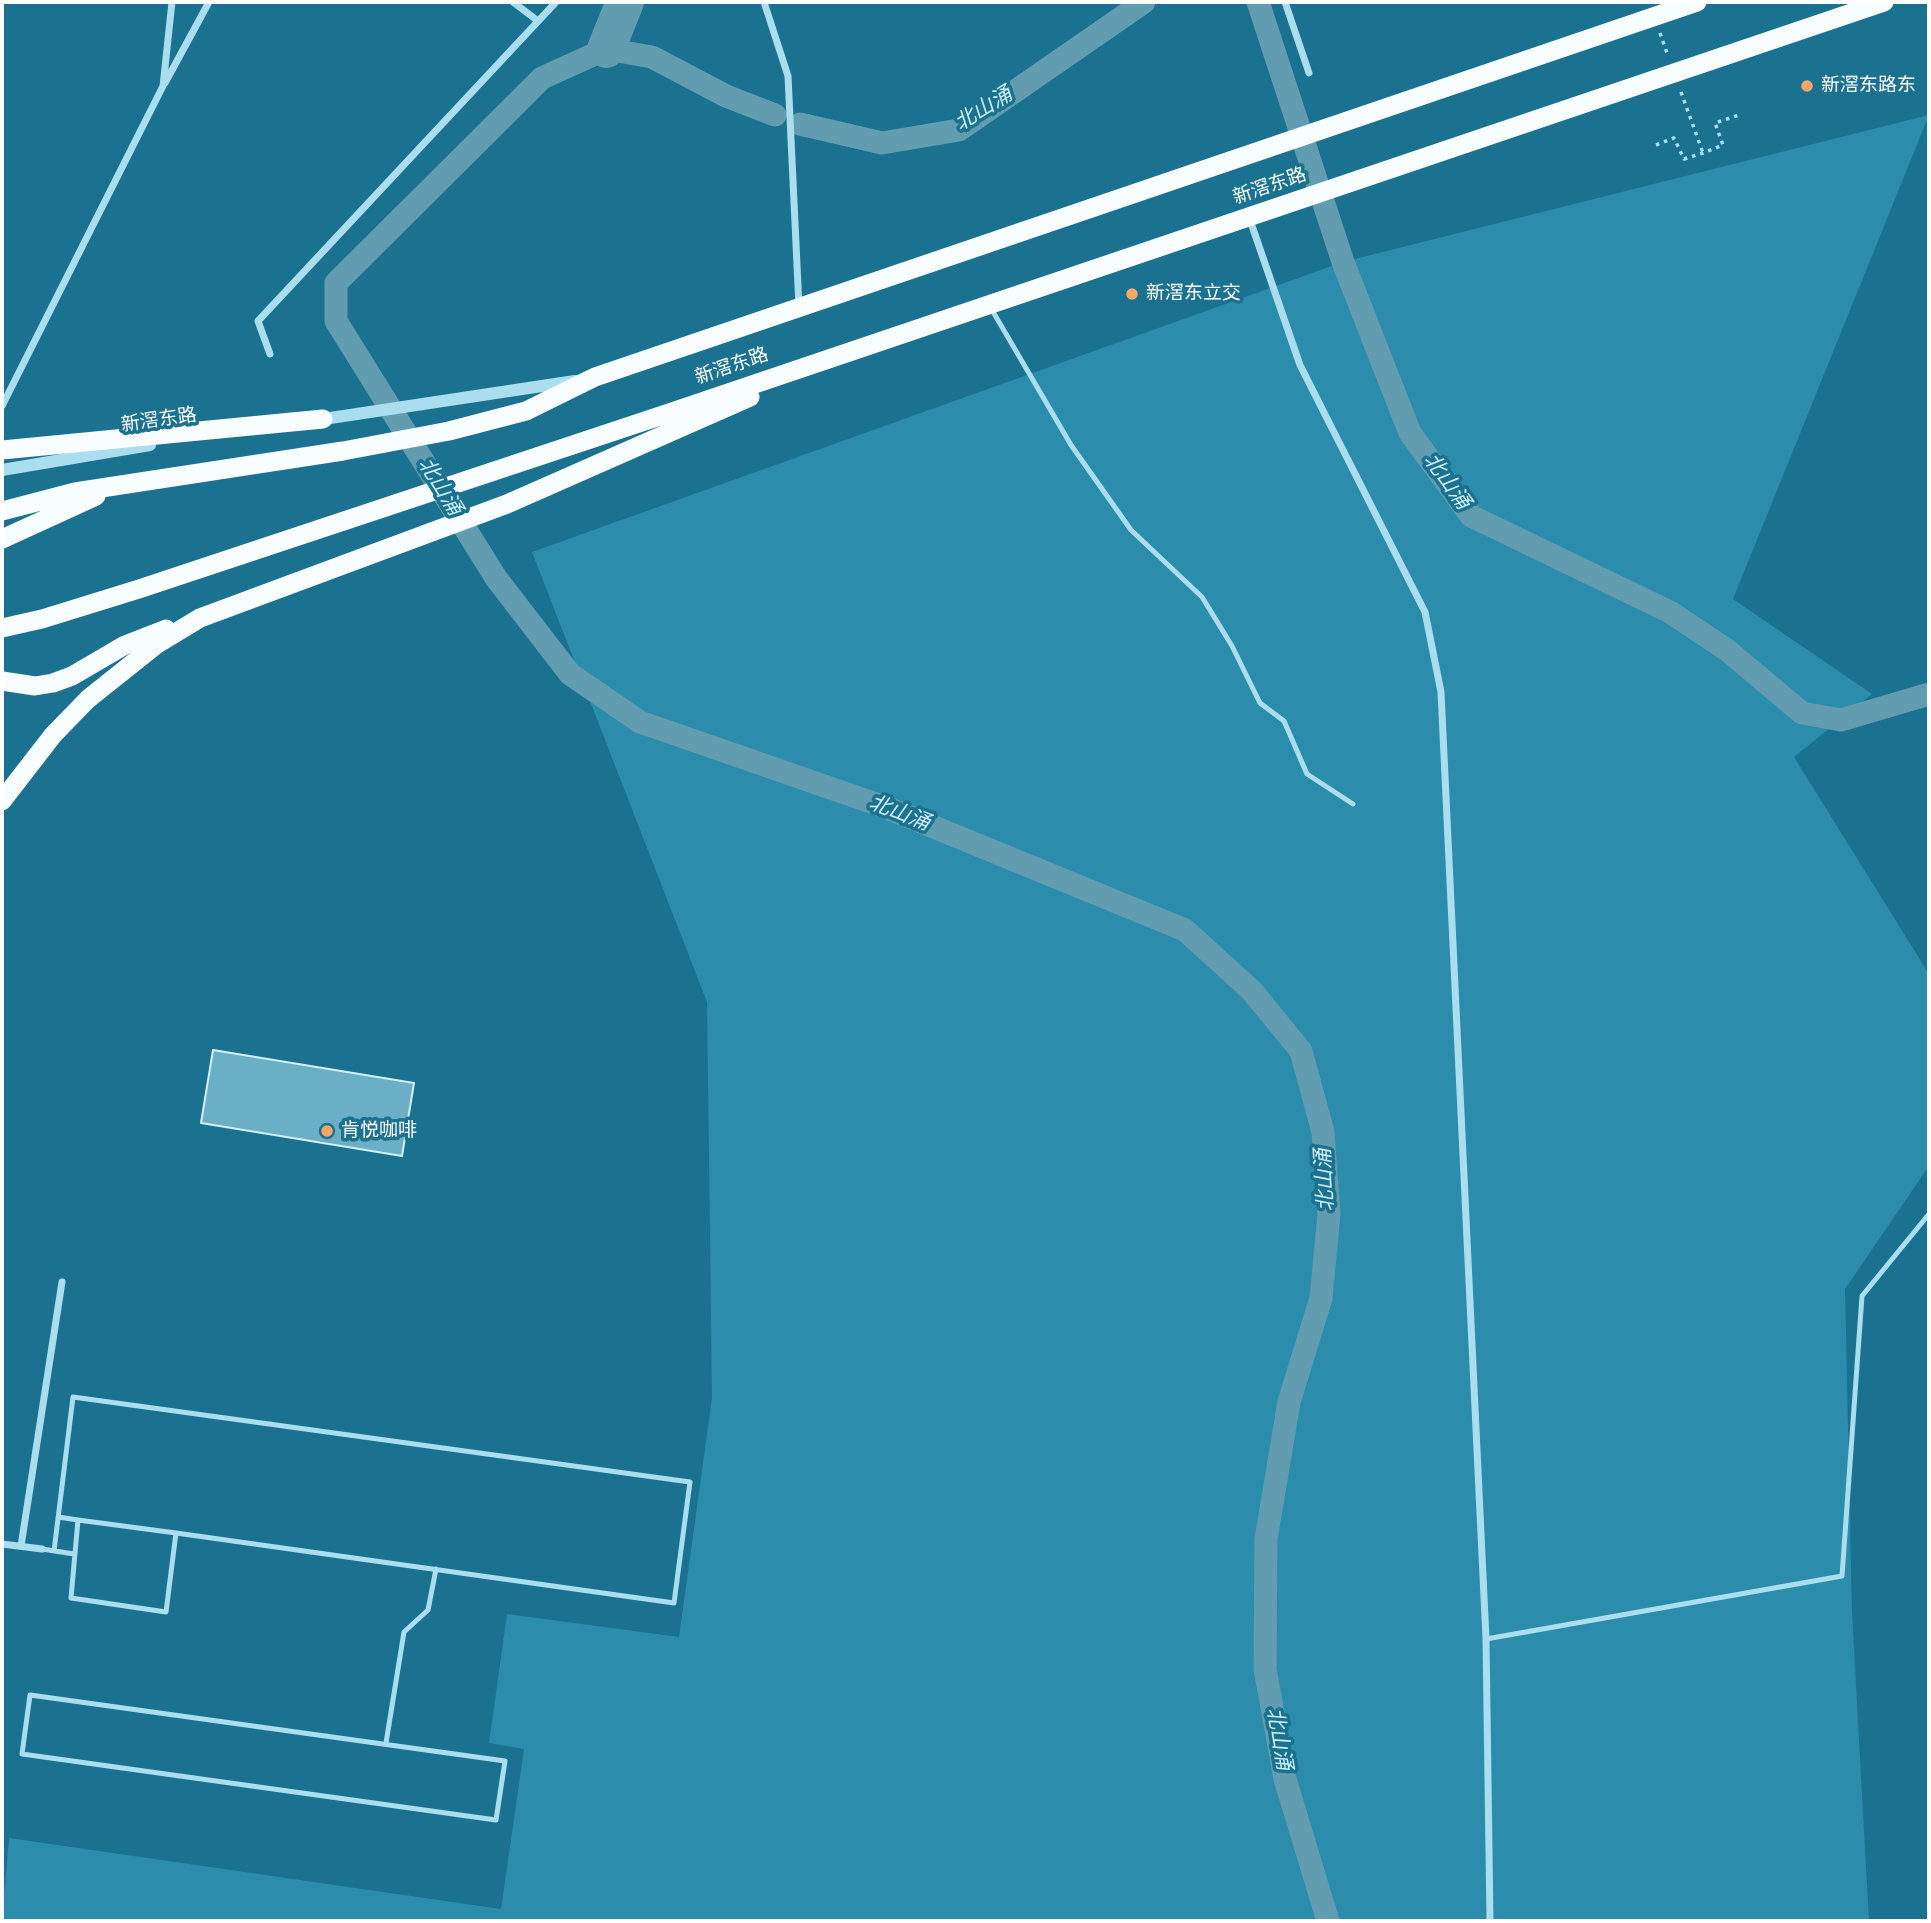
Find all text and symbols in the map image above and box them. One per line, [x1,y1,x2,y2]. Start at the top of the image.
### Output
place label: 新滘东路东 [1821,75,1916,97]
marker: 新滘东路东 [1799,78,1815,94]
water label: 北山涌 [951,83,1017,137]
street label: 新滘东路 [1230,164,1310,210]
place label: 新滘东立交 [1146,283,1241,305]
marker: 新滘东立交 [1124,286,1140,302]
street label: 新滘东路 [692,344,772,390]
street label: 新滘东路 [120,404,198,438]
water label: 北山涌 [1417,449,1475,515]
water label: 北山涌 [412,454,466,520]
water label: 北山涌 [865,791,933,837]
place label: 肯悦咖啡 [341,1120,417,1142]
marker: 肯悦咖啡 [319,1123,335,1139]
water label: 北山涌 [1312,1148,1340,1212]
water label: 北山涌 [1260,1706,1296,1772]

